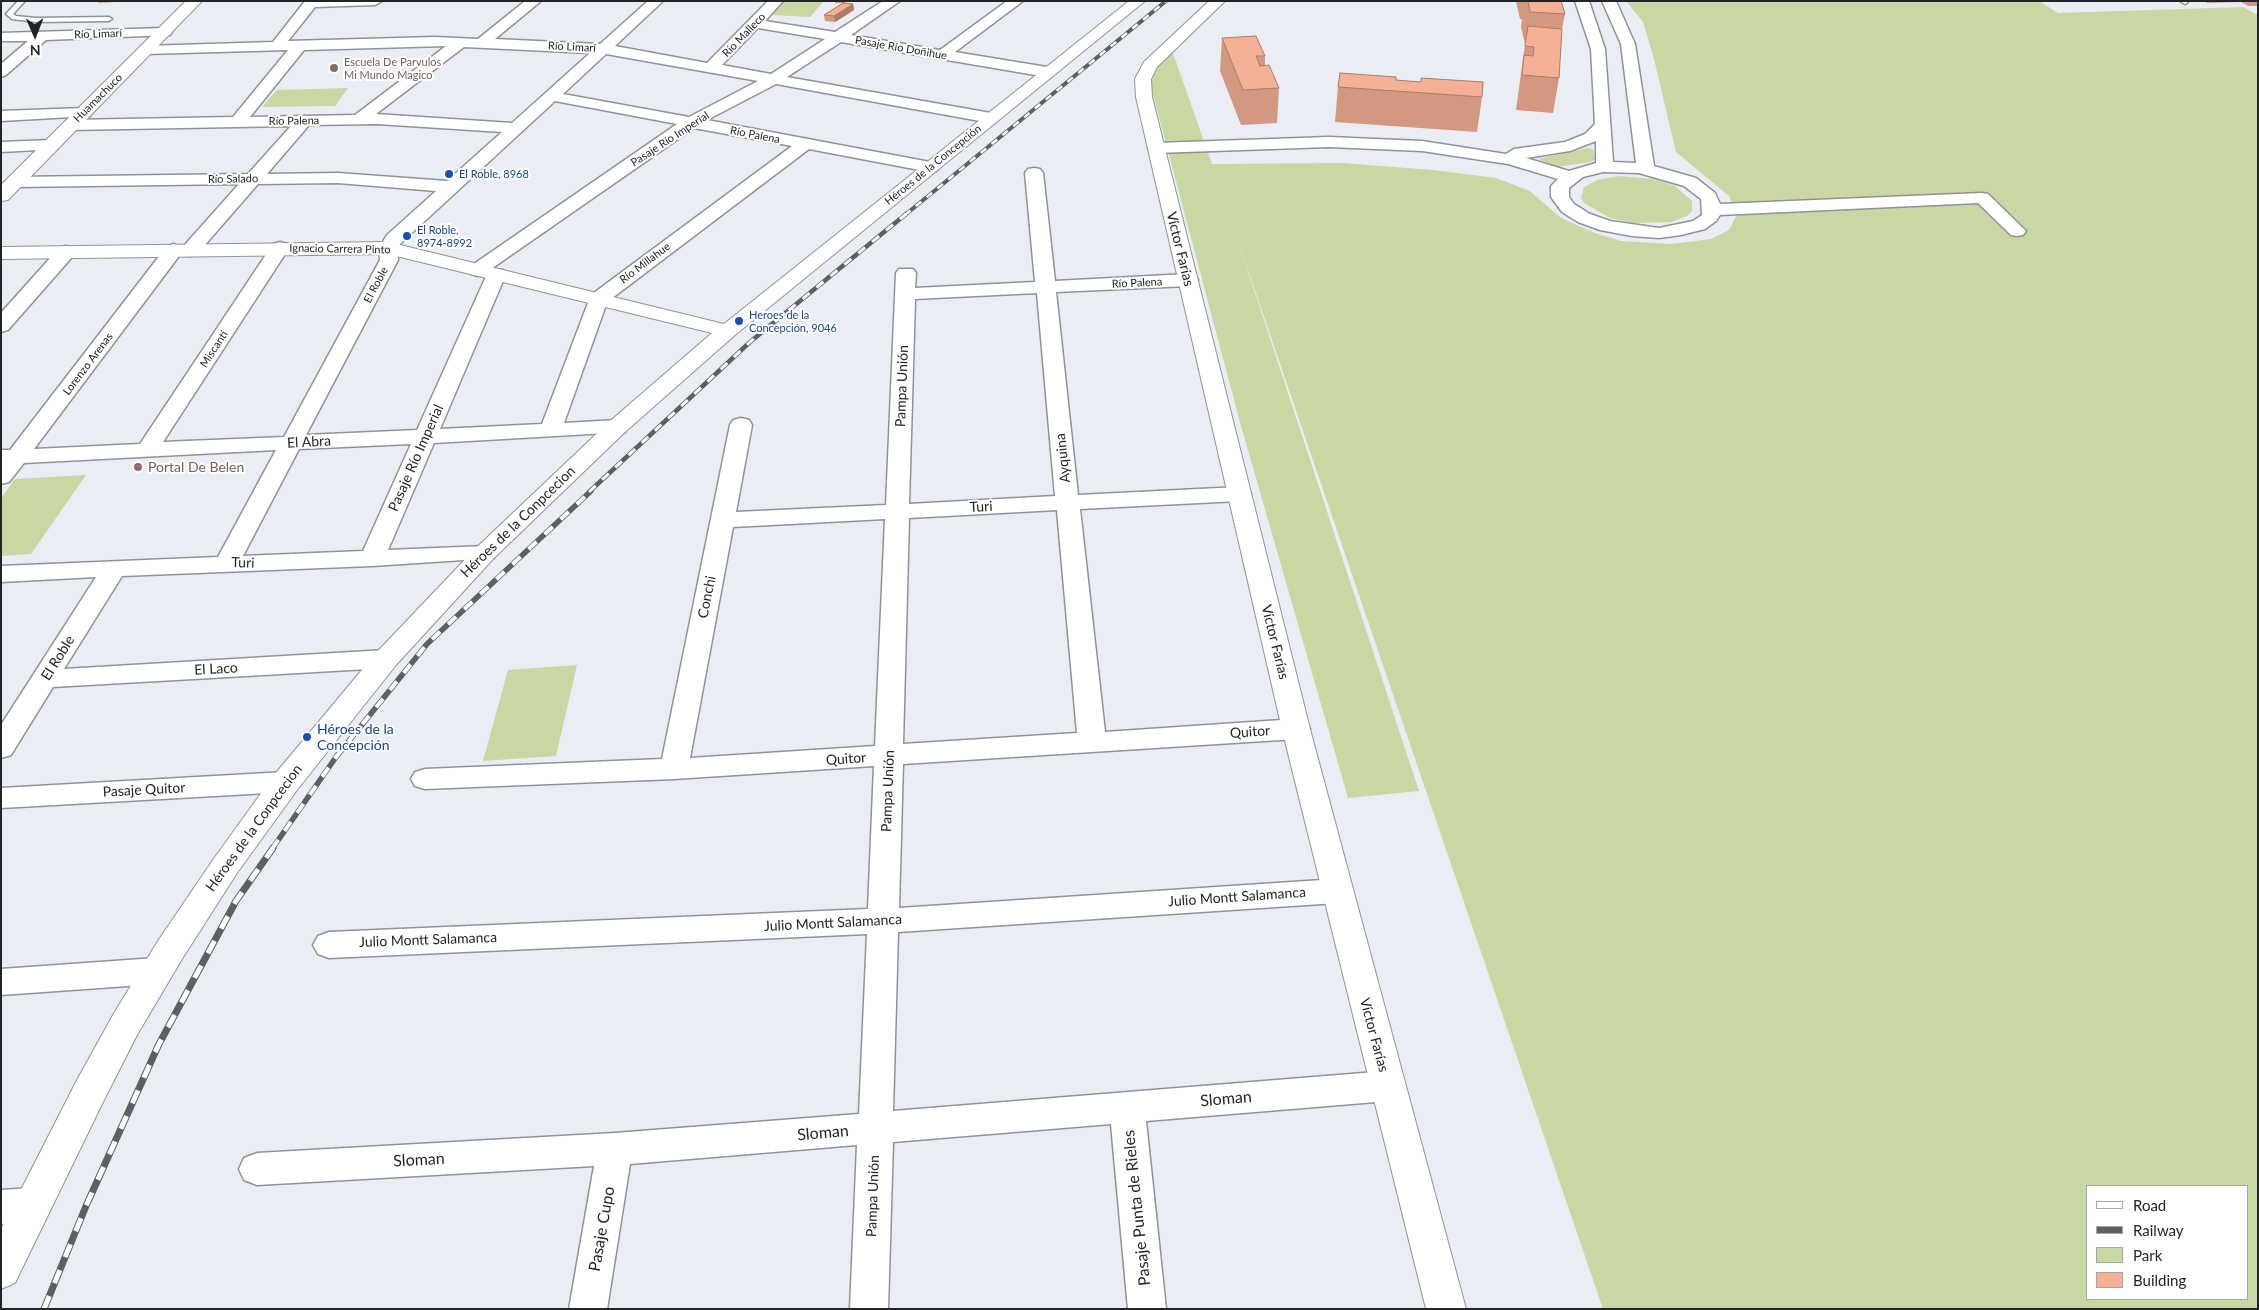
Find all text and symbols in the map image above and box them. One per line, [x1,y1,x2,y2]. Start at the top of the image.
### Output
north arrow [10,10,60,60]
street label: Río Malleco [720,10,768,60]
street label: Río Limarí [74,27,122,41]
street label: Pasaje Río Doñihue [854,33,948,63]
street label: Río Limarí [548,39,596,55]
text: N [30,42,41,59]
place label: Escuela De Parvulos Mi Mundo Magico [344,55,441,81]
marker: Escuela De Parvulos Mi Mundo Magico [328,62,340,74]
street label: Huamachuco [71,71,125,125]
street label: Pasaje Río Imperial [628,109,712,169]
street label: Río Palena [269,114,319,128]
street label: Héroes de la Concepción [882,122,984,208]
street label: Río Palena [729,124,781,146]
place label: El Roble, 8968 [459,167,529,181]
marker: El Roble, 8968 [443,168,455,180]
street label: Río Salado [208,172,258,186]
street label: Víctor Farías [1163,210,1197,288]
place label: El Roble, 8974-8992 [417,223,472,249]
marker: El Roble, 8974-8992 [401,230,413,242]
street label: Río Millahue [617,240,673,286]
street label: Ignacio Carrera Pinto [289,242,391,256]
street label: El Roble [361,265,391,305]
street label: Río Palena [1111,275,1163,291]
place label: Heroes de la Concepción, 9046 [749,308,837,334]
marker: Heroes de la Concepción, 9046 [733,315,745,327]
street label: Miscanti [197,328,231,370]
street label: Lorenzo Arenas [60,330,116,398]
street label: Pampa Unión [892,345,912,427]
street label: Pasaje Río Imperial [385,402,447,514]
street label: El Abra [287,432,331,452]
street label: Ayquina [1052,432,1074,484]
place label: Portal De Belen [148,459,244,475]
marker: Portal De Belen [132,461,144,473]
street label: Héroes de la Conpcecion [457,463,579,581]
street label: Turi [969,498,993,516]
street label: Turi [231,554,255,572]
street label: Conchi [695,574,719,620]
street label: Víctor Farías [1258,603,1292,681]
street label: El Roble [38,632,78,684]
street label: El Laco [194,659,238,679]
place label: Héroes de la Concepción [317,721,394,754]
street label: Quitor [1229,722,1271,742]
marker: Héroes de la Concepción [301,731,313,743]
street label: Quitor [825,749,867,769]
street label: Pampa Unión [878,750,898,832]
street label: Héroes de la Conpcecion [202,761,306,895]
street label: Pasaje Quitor [102,779,186,801]
street label: Julio Montt Salamanca [1168,884,1306,910]
street label: Julio Montt Salamanca [764,911,902,935]
street label: Julio Montt Salamanca [359,929,497,951]
street label: Víctor Farías [1356,996,1392,1074]
street label: Sloman [1200,1087,1252,1111]
street label: Sloman [797,1121,849,1145]
street label: Pasaje Punta de Rieles [1119,1129,1155,1287]
street label: Sloman [393,1149,445,1171]
street label: Pampa Unión [863,1155,883,1237]
street label: Pasaje Cupo [585,1185,619,1273]
legend [2086,1185,2249,1300]
text: Road [2133,1196,2166,1214]
text: Railway [2133,1221,2184,1239]
text: Park [2133,1246,2162,1264]
text: Building [2133,1271,2186,1289]

